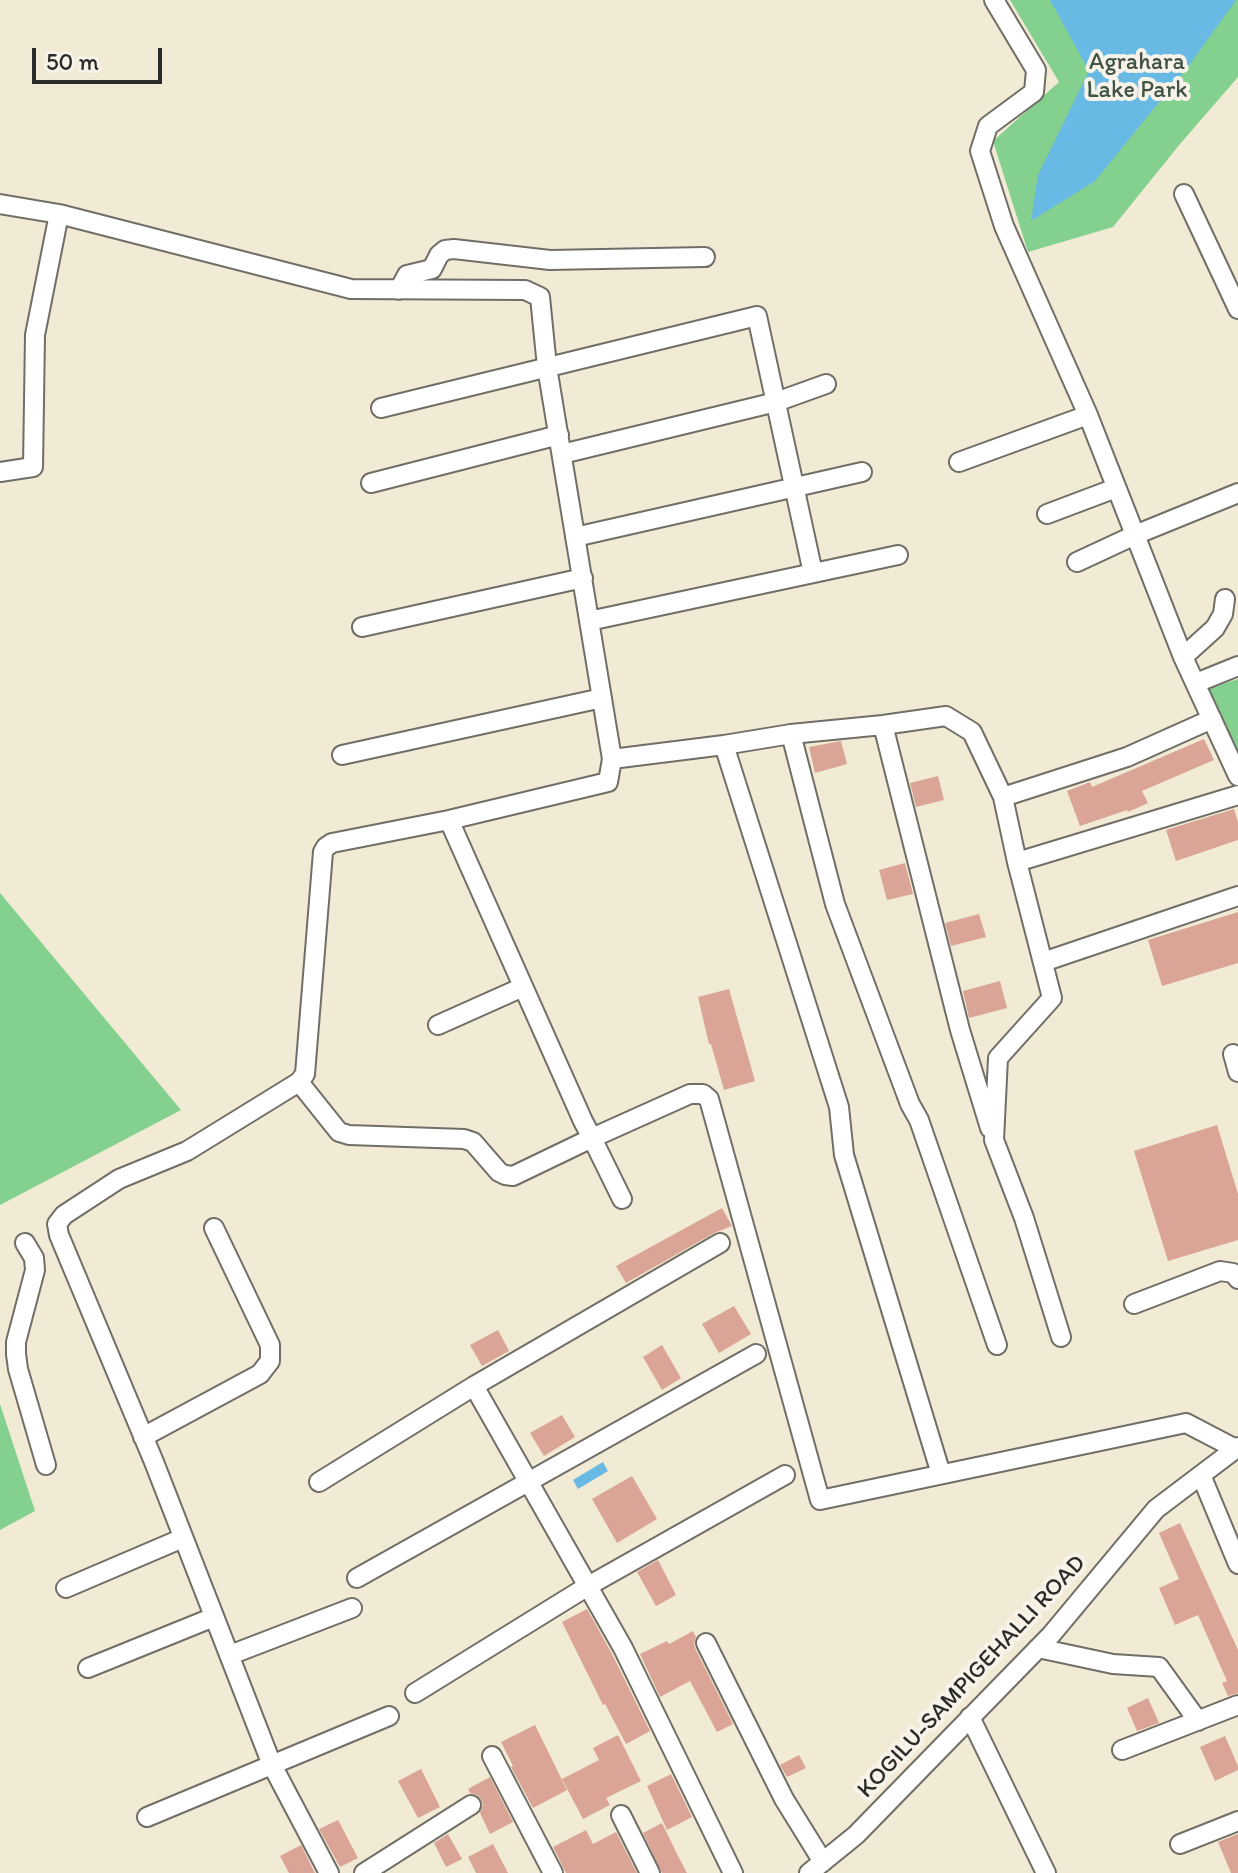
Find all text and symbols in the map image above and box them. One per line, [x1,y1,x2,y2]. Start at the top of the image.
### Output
scale bar [36,32,166,82]
text: 50 m [46,47,99,76]
park label: Agrahara Lake Park [1086,49,1188,105]
street label: KOGILU-SAMPIGEHALLI ROAD [852,1550,1092,1804]

